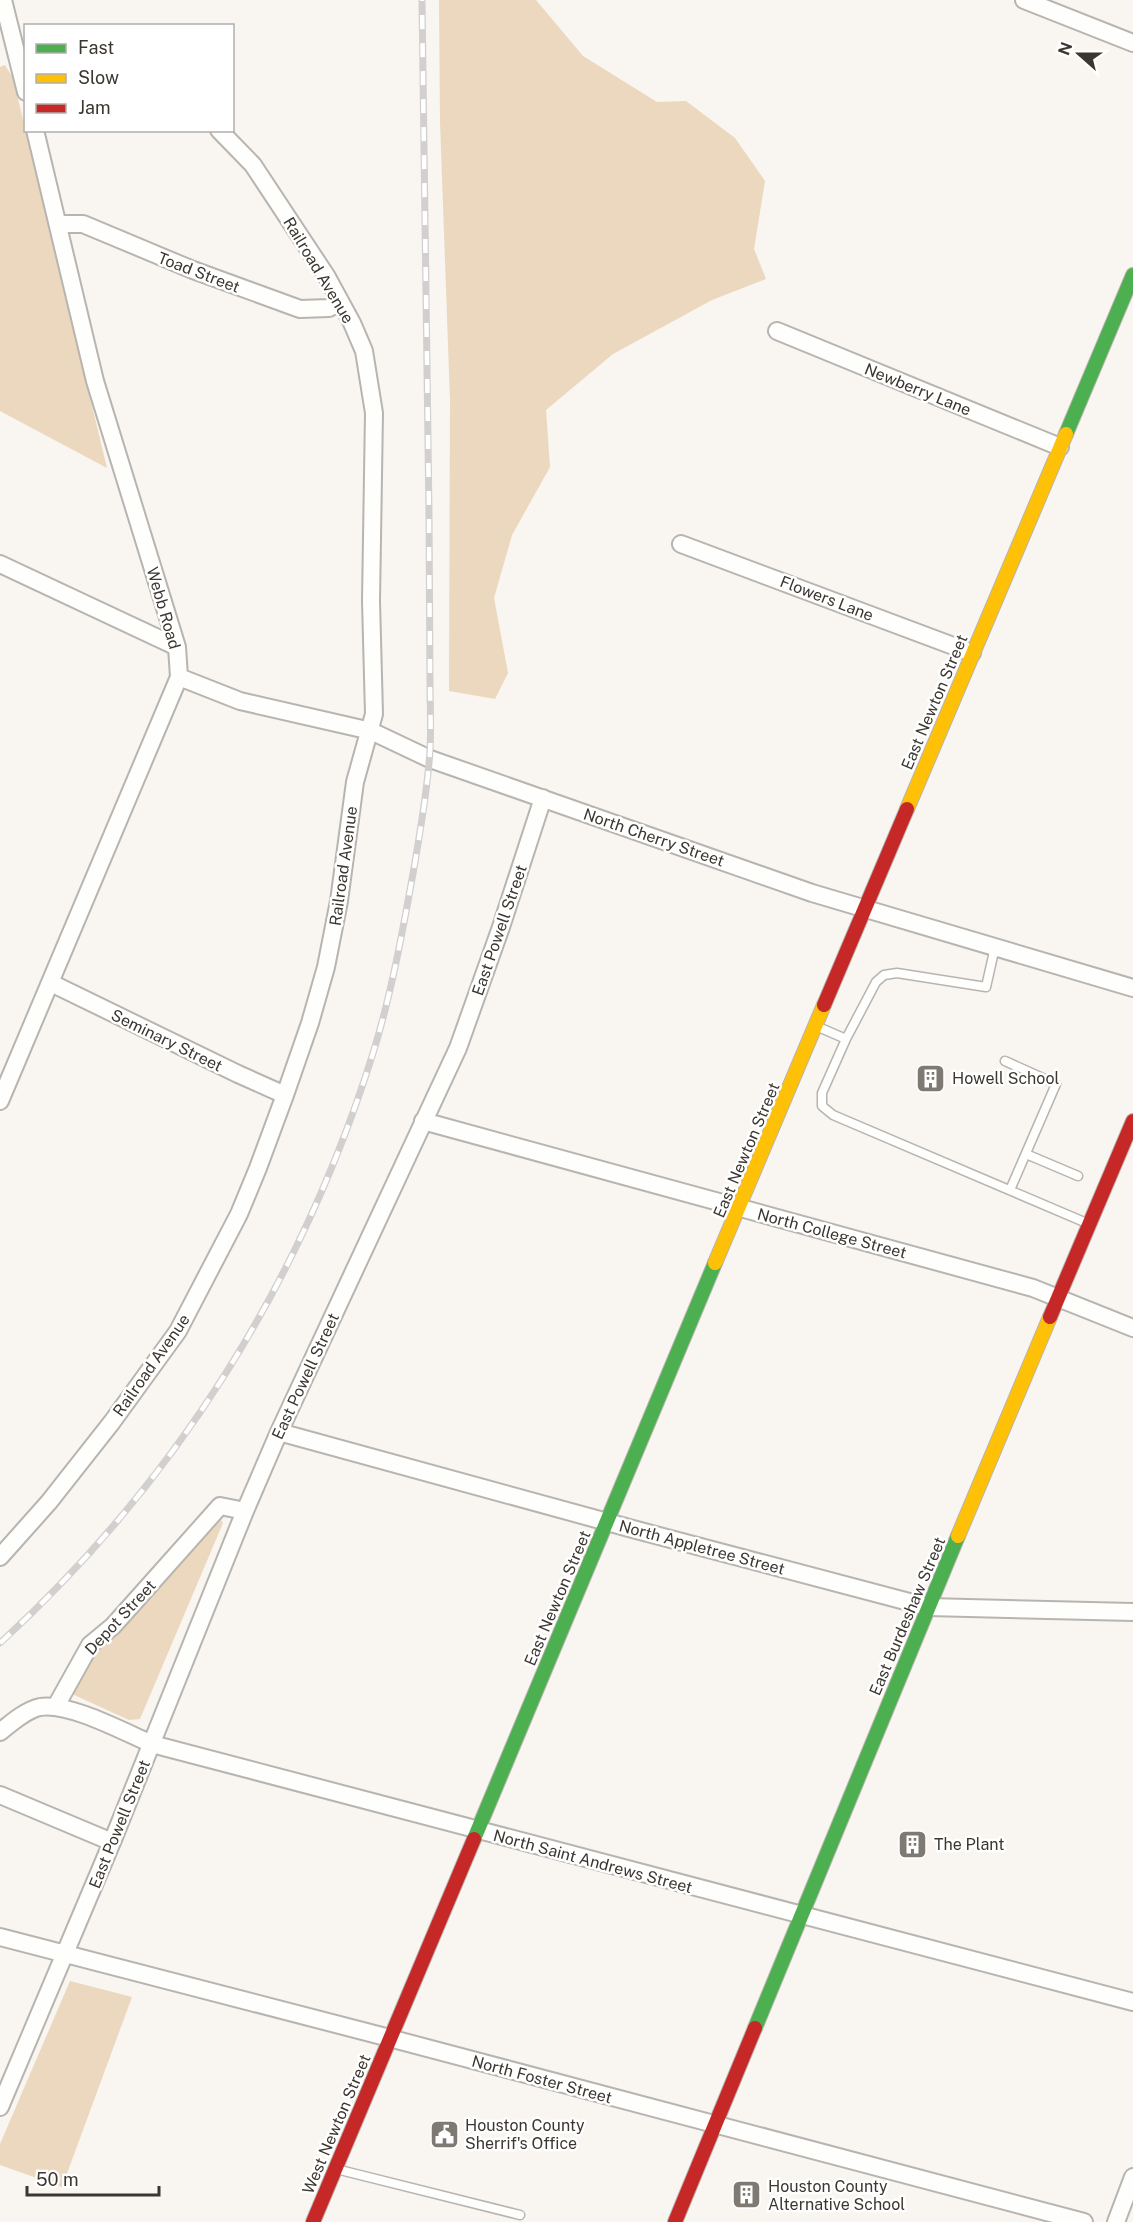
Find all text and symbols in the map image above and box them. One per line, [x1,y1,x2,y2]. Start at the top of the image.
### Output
legend [24,24,234,132]
north arrow [1049,24,1109,84]
text: Fast [78,37,114,58]
text: N [1054,40,1077,58]
text: Slow [78,67,119,88]
text: Jam [78,97,111,118]
street label: Railroad Avenue [279,214,358,327]
street label: Toad Street [155,248,243,297]
street label: Newberry Lane [862,359,974,419]
street label: Webb Road [143,565,184,651]
street label: Flowers Lane [777,572,876,625]
street label: East Newton Street [897,632,972,773]
street label: North Cherry Street [581,804,727,870]
street label: Railroad Avenue [326,805,361,927]
street label: East Powell Street [468,862,531,998]
street label: Seminary Street [108,1005,225,1076]
building icon: Howell School [915,1062,947,1094]
place label: Howell School [952,1069,1059,1088]
street label: East Newton Street [709,1080,784,1221]
street label: North College Street [755,1204,909,1263]
street label: Railroad Avenue [109,1310,194,1420]
street label: East Powell Street [268,1310,343,1442]
street label: North Appletree Street [617,1516,787,1579]
street label: East Newton Street [520,1528,595,1669]
street label: East Burdeshaw Street [865,1534,949,1698]
street label: Depot Street [81,1576,160,1659]
street label: East Powell Street [85,1757,154,1891]
street label: North Saint Andrews Street [491,1826,694,1897]
building icon: The Plant [897,1828,929,1860]
place label: The Plant [934,1835,1004,1854]
street label: West Newton Street [298,2051,374,2197]
street label: North Foster Street [470,2052,614,2107]
place label: Houston County Sherrif's Office [465,2116,585,2153]
public building icon: Houston County Sherrif's Office [428,2118,460,2150]
scale bar [27,2159,159,2197]
text: 50 m [36,2169,79,2190]
place label: Houston County Alternative School [768,2177,905,2214]
building icon: Houston County Alternative School [731,2179,763,2211]

